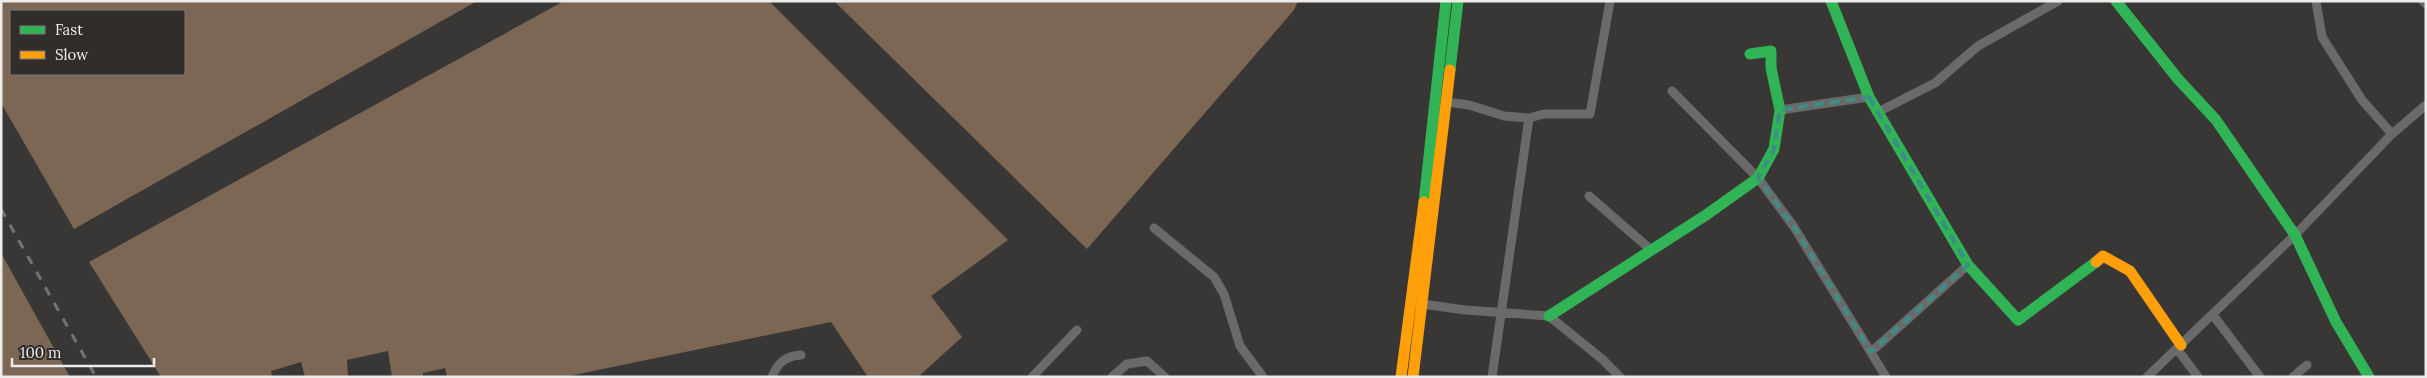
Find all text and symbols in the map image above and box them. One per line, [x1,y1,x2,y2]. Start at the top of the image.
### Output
legend [10,10,185,75]
text: Fast [55,20,83,39]
text: Slow [55,45,88,64]
scale bar [12,336,155,368]
text: 100 m [20,343,61,362]

